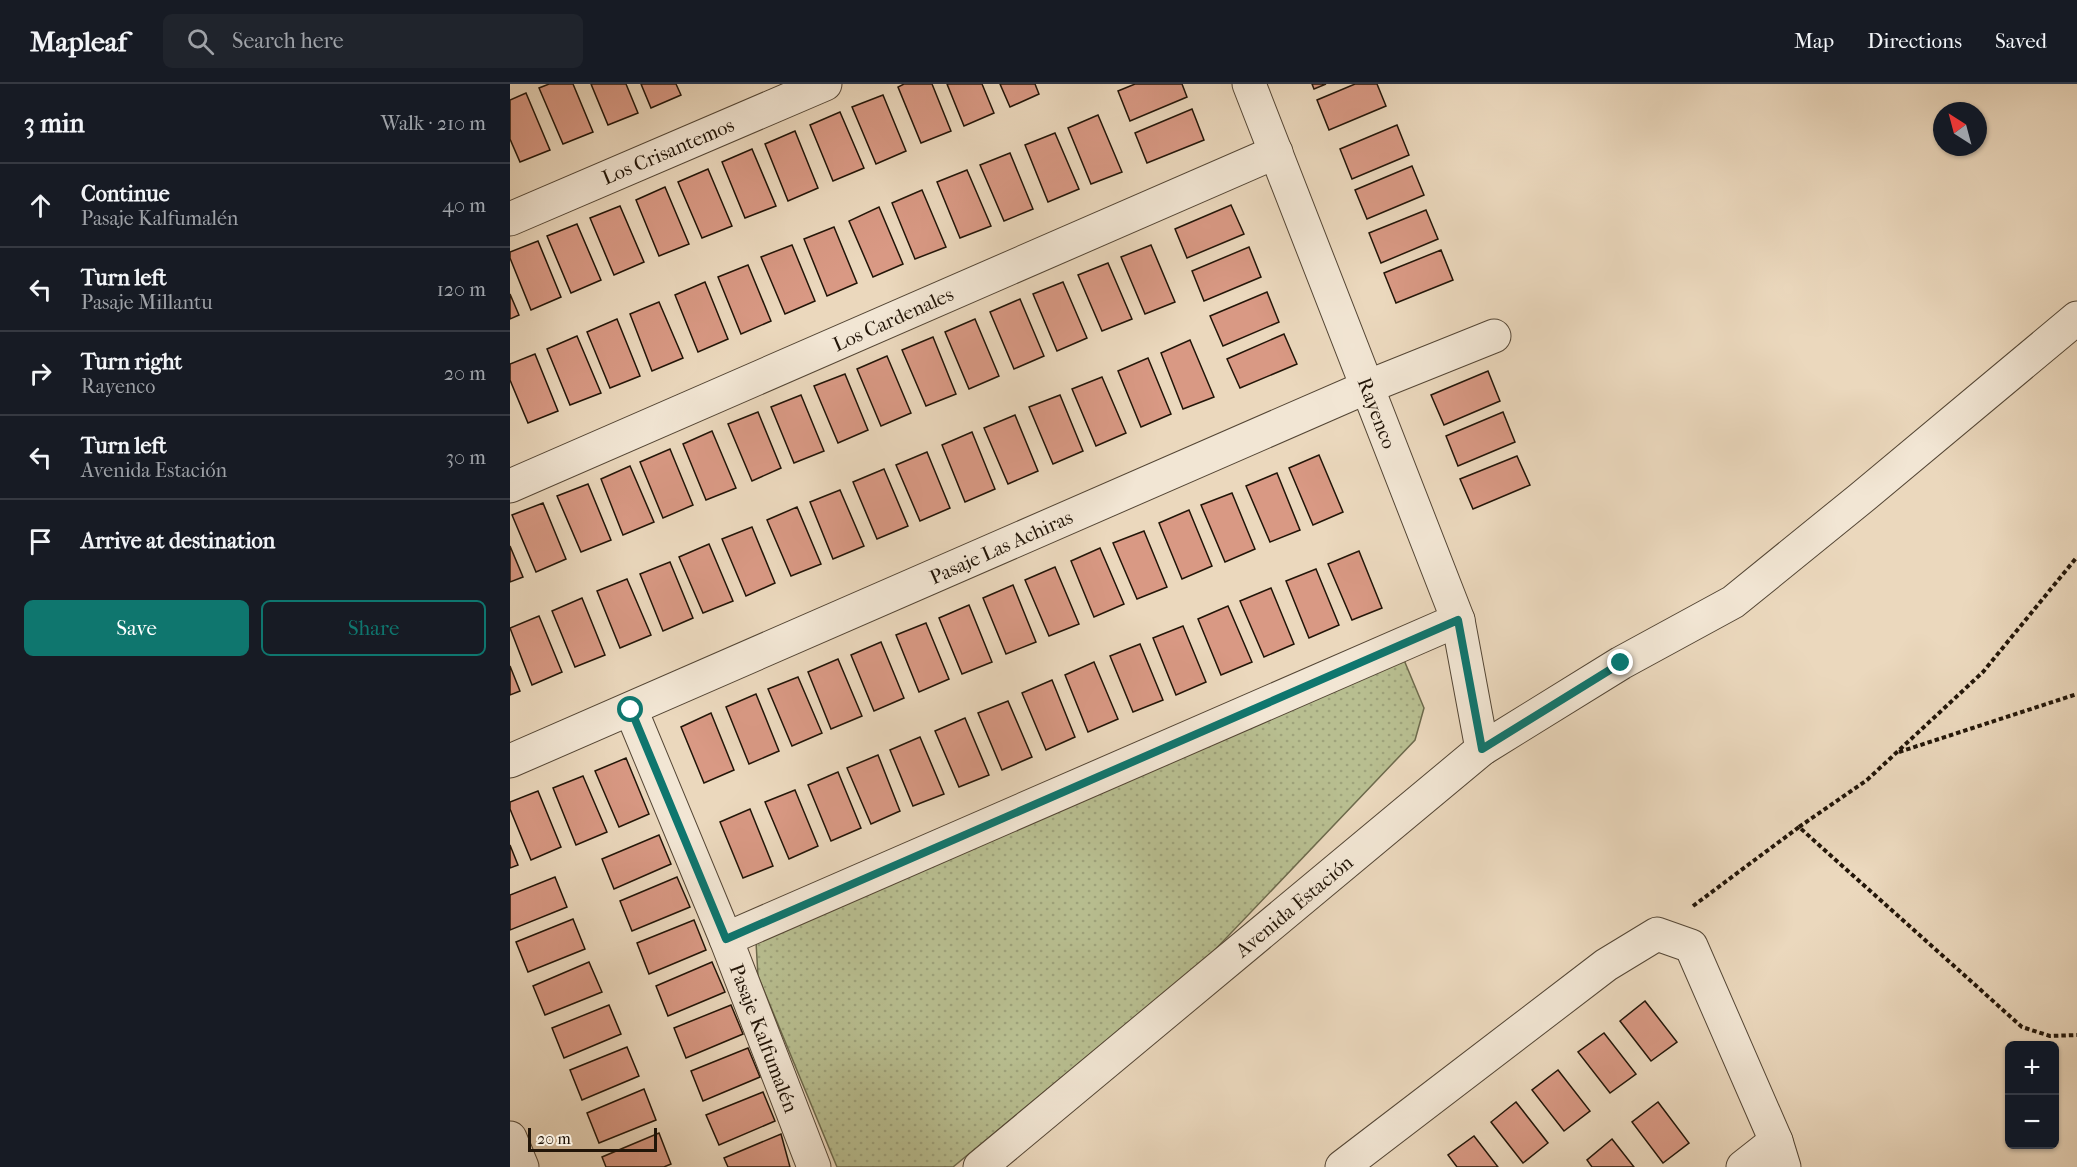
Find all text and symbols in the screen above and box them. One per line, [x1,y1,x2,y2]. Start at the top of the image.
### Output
search box [163,14,583,68]
text: Mapleaf [30,25,127,58]
icon: search [184,25,217,58]
text: Search here [232,28,344,54]
text: Map [1794,29,1834,53]
text: Directions [1867,29,1962,53]
text: Saved [1995,29,2047,53]
north arrow [1933,102,1987,156]
text: 3 min [24,108,85,139]
text: Walk · 210 m [381,112,486,135]
street label: Los Crisantemos [599,113,738,190]
text: Continue [81,181,170,207]
icon: ahead [24,189,57,222]
text: 40 m [442,194,486,217]
text: Pasaje Kalfumalén [81,207,238,230]
text: Turn left [81,265,167,291]
icon: left [24,273,57,306]
text: 120 m [437,278,486,301]
street label: Los Cardenales [829,283,957,356]
text: Pasaje Millantu [81,291,212,314]
text: Turn right [81,349,182,375]
icon: right [24,357,57,390]
text: 20 m [444,362,486,385]
street label: Rayenco [1352,374,1401,452]
text: Rayenco [81,375,155,398]
text: Turn left [81,433,167,459]
icon: left [24,441,57,474]
text: 30 m [446,446,486,469]
text: Avenida Estación [81,459,227,482]
street label: Pasaje Las Achiras [926,506,1076,589]
icon: arrive [24,525,57,558]
text: Arrive at destination [81,528,275,554]
button: Save [24,600,249,656]
button: Share [261,600,486,656]
route end [1607,649,1633,675]
route start [617,696,643,722]
street label: Avenida Estación [1230,850,1358,963]
street label: Pasaje Kalfumalén [725,961,803,1116]
map controls [2005,1041,2059,1149]
button: + [2005,1041,2059,1095]
button: − [2005,1095,2059,1149]
scale bar [528,1125,657,1152]
text: 20 m [537,1129,571,1148]

